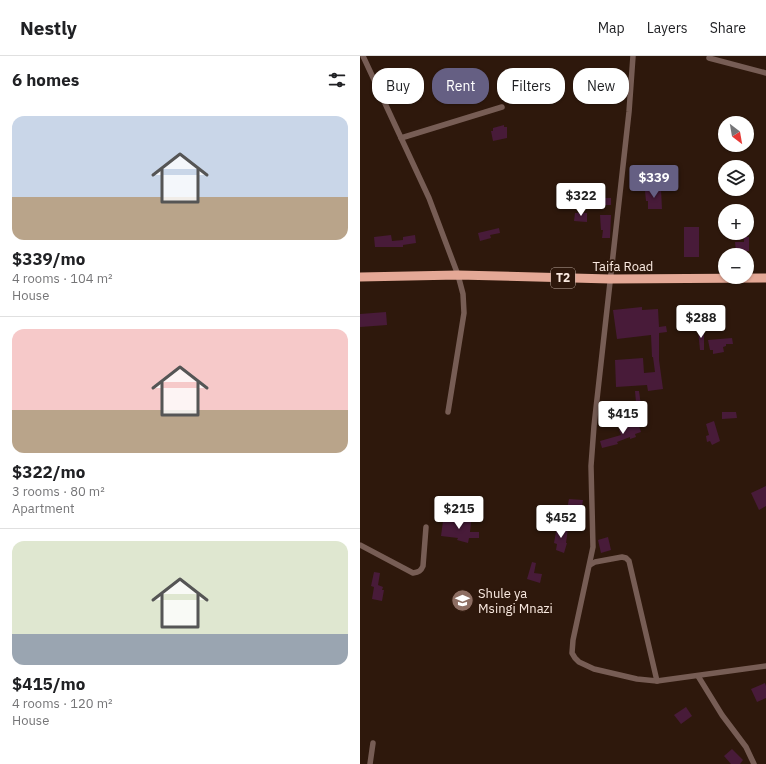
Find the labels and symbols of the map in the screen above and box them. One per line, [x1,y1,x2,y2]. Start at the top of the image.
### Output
north arrow [718,116,754,152]
pin: $339 [630,165,678,199]
pin: $322 [557,183,605,217]
street label: Taifa Road [593,258,653,275]
road number: T2 [551,268,575,288]
pin: $288 [677,305,725,339]
pin: $415 [599,401,647,435]
pin: $215 [435,496,483,530]
pin: $452 [537,505,585,539]
place label: Shule ya Msingi Mnazi [478,585,553,617]
school or university icon: Shule ya Msingi Mnazi [450,587,476,613]

